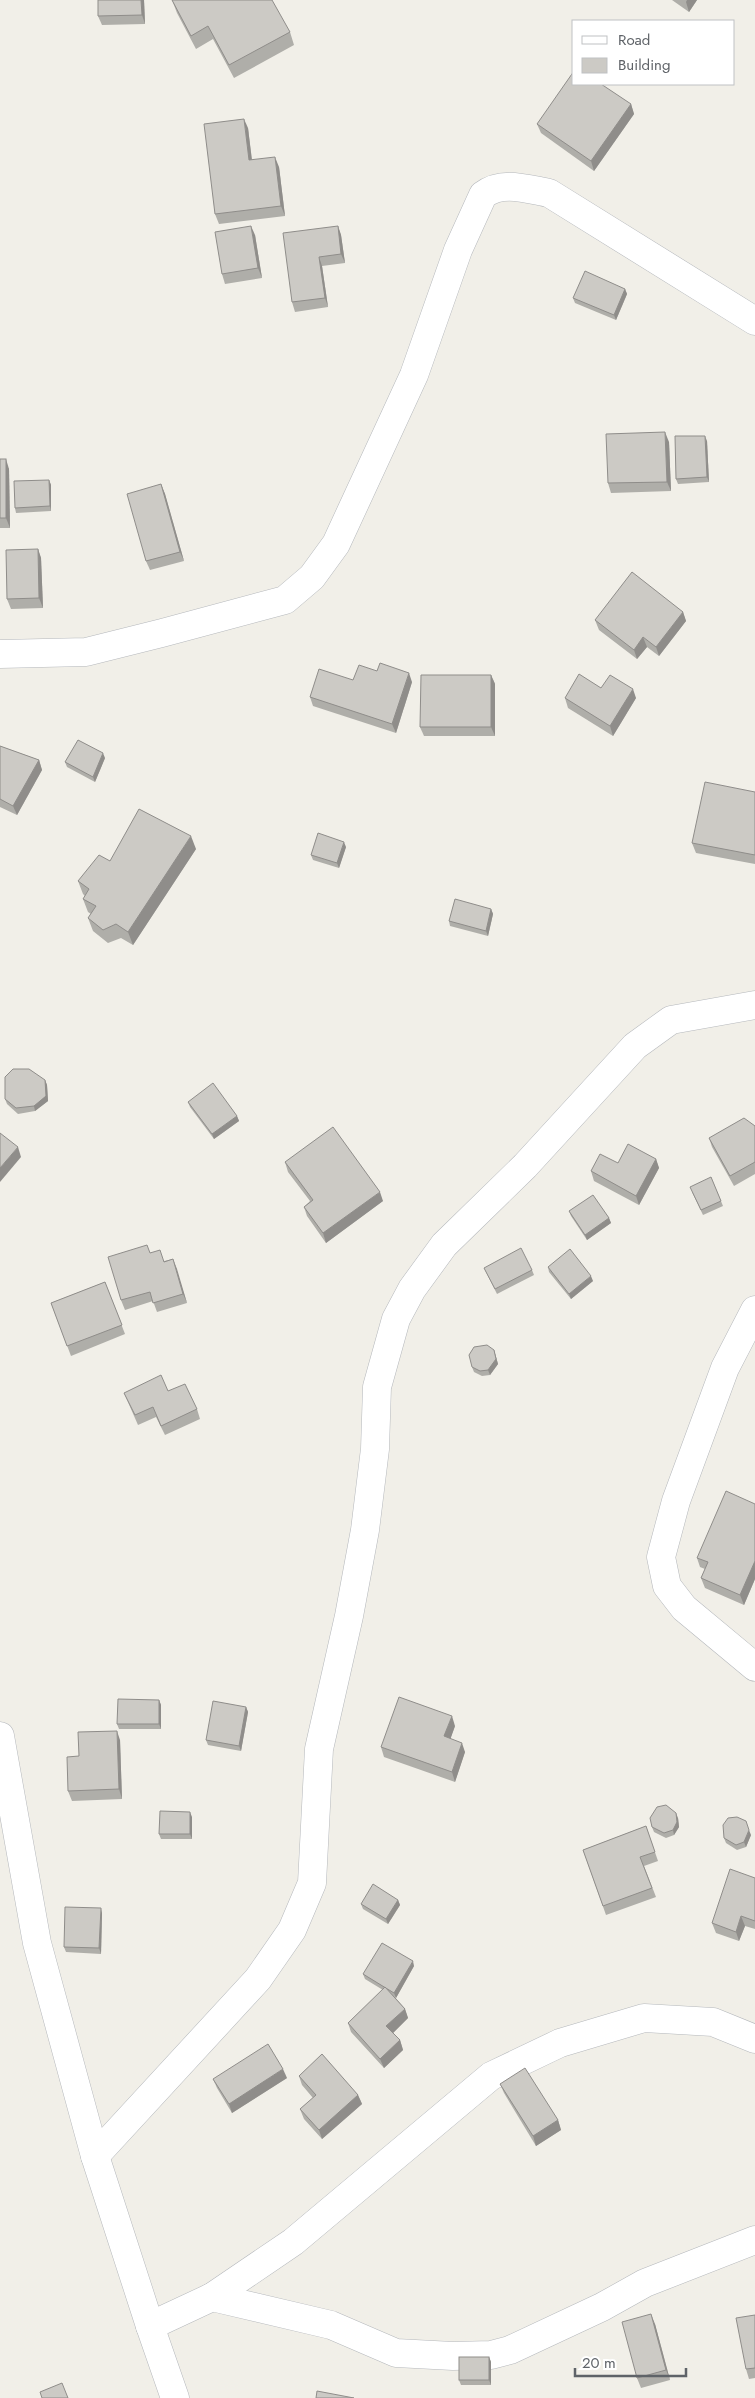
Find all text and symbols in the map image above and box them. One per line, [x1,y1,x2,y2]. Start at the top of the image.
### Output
legend [572,20,735,85]
text: Road [618,29,650,51]
text: Building [618,54,670,76]
scale bar [575,2346,686,2378]
text: 20 m [582,2352,616,2374]

